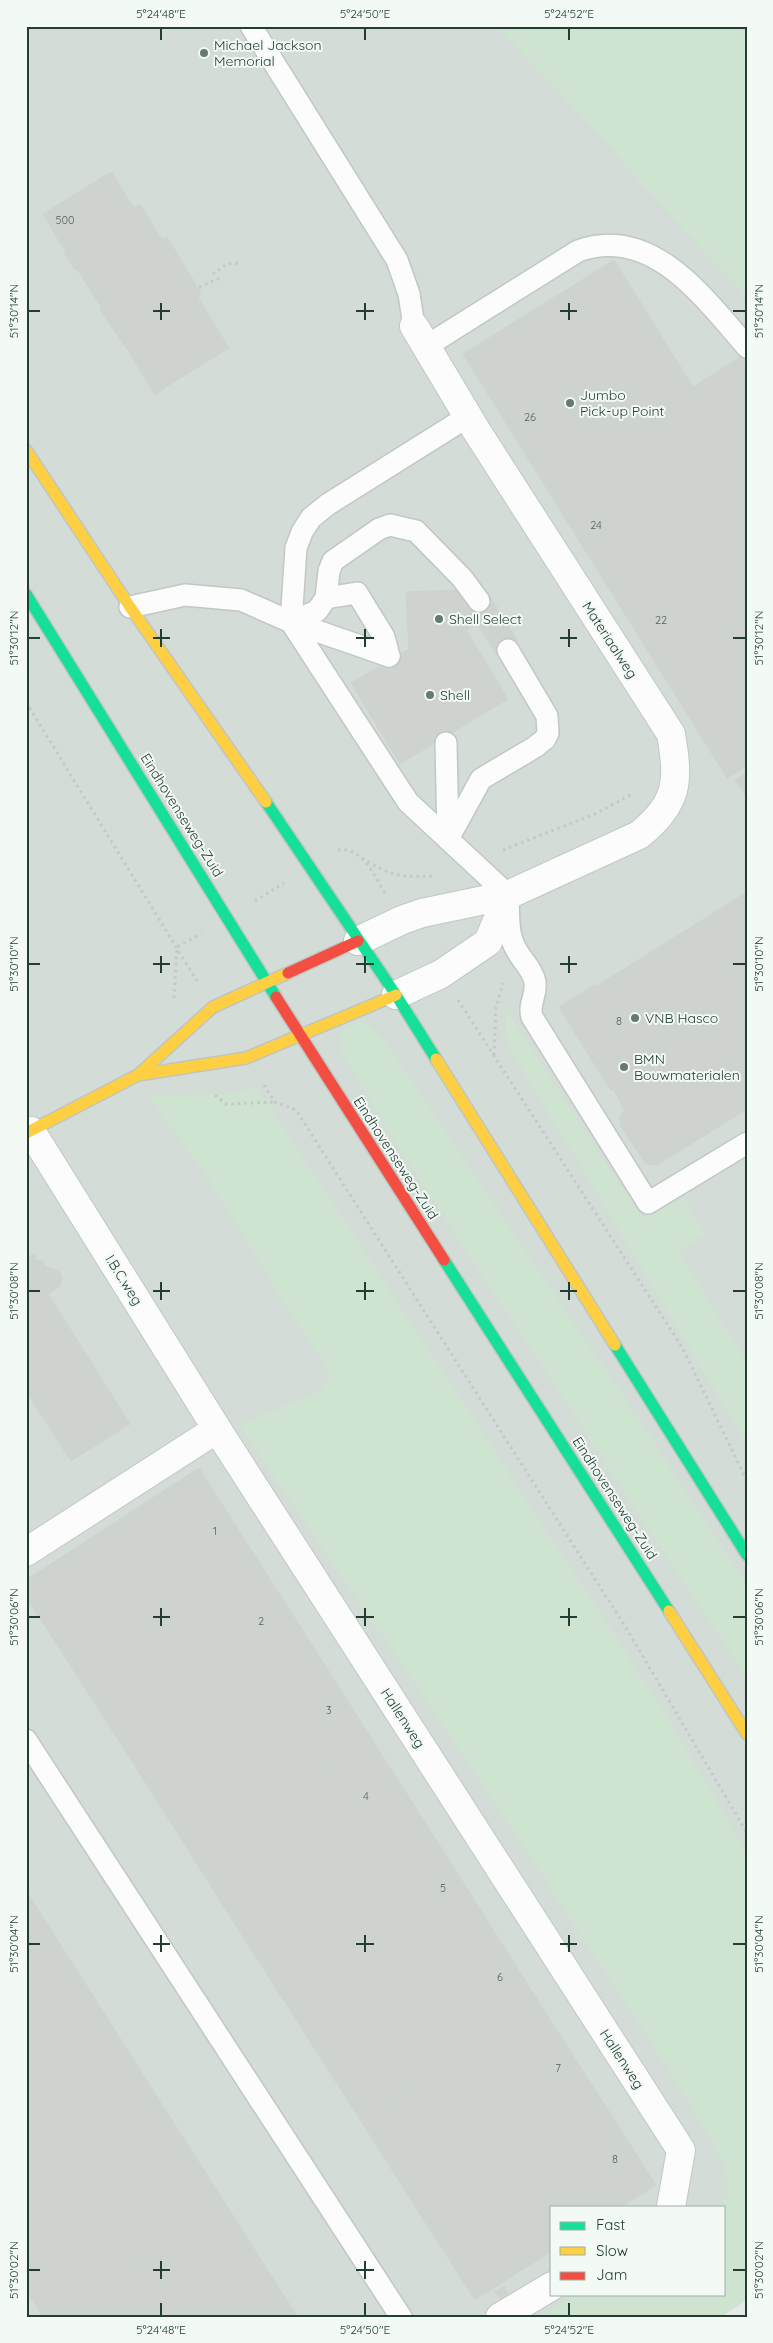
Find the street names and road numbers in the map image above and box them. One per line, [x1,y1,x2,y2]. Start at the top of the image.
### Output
street label: Materiaalweg [578,598,642,682]
street label: Eindhovenseweg-Zuid [137,750,227,880]
street label: Eindhovenseweg-Zuid [350,1093,442,1223]
street label: I.B.C.weg [101,1251,147,1309]
street label: Eindhovenseweg-Zuid [569,1433,661,1563]
street label: Hallenweg [377,1685,429,1751]
street label: Hallenweg [596,2026,648,2092]

